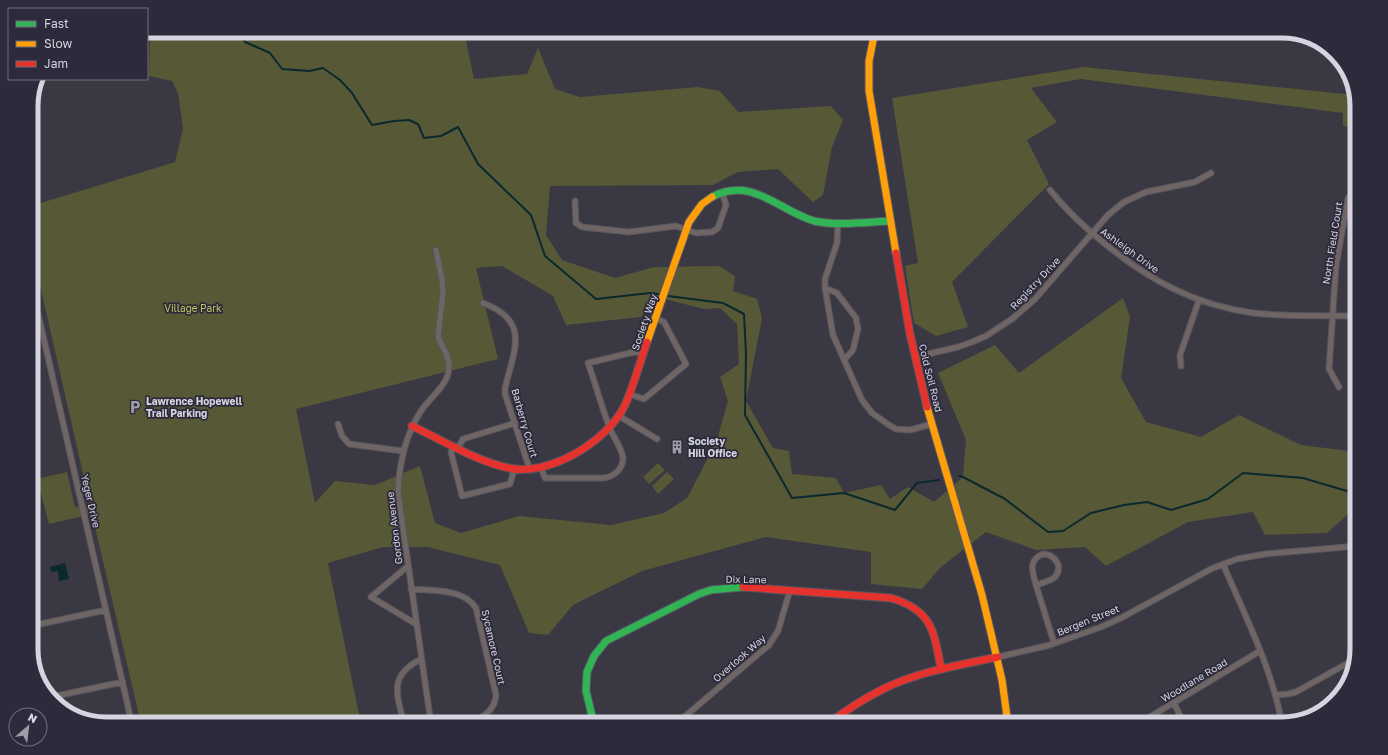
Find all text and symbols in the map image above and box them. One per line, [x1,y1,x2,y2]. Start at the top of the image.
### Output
legend [8,8,148,80]
text: Fast [44,16,69,31]
text: Slow [44,36,72,51]
text: Jam [44,56,68,71]
street label: North Field Court [1320,201,1344,285]
street label: Ashleigh Drive [1098,225,1162,275]
street label: Registry Drive [1008,254,1063,312]
street label: Society Way [629,292,659,352]
park label: Village Park [164,302,222,314]
street label: Cold Soil Road [917,343,945,413]
street label: Barberry Court [509,387,541,459]
place label: Lawrence Hopewell Trail Parking [146,395,243,419]
parking icon: Lawrence Hopewell Trail Parking [127,399,143,415]
place label: Society Hill Office [688,435,737,459]
building icon: Society Hill Office [669,439,685,455]
street label: Yeger Drive [79,473,103,529]
street label: Gordon Avenue [384,491,404,565]
street label: Dix Lane [725,573,767,585]
street label: Bergen Street [1055,602,1121,638]
street label: Sycamore Court [480,608,508,686]
street label: Overlook Way [710,632,768,684]
street label: Woodlane Road [1159,656,1229,704]
north arrow [8,707,48,747]
text: N [26,710,40,725]

